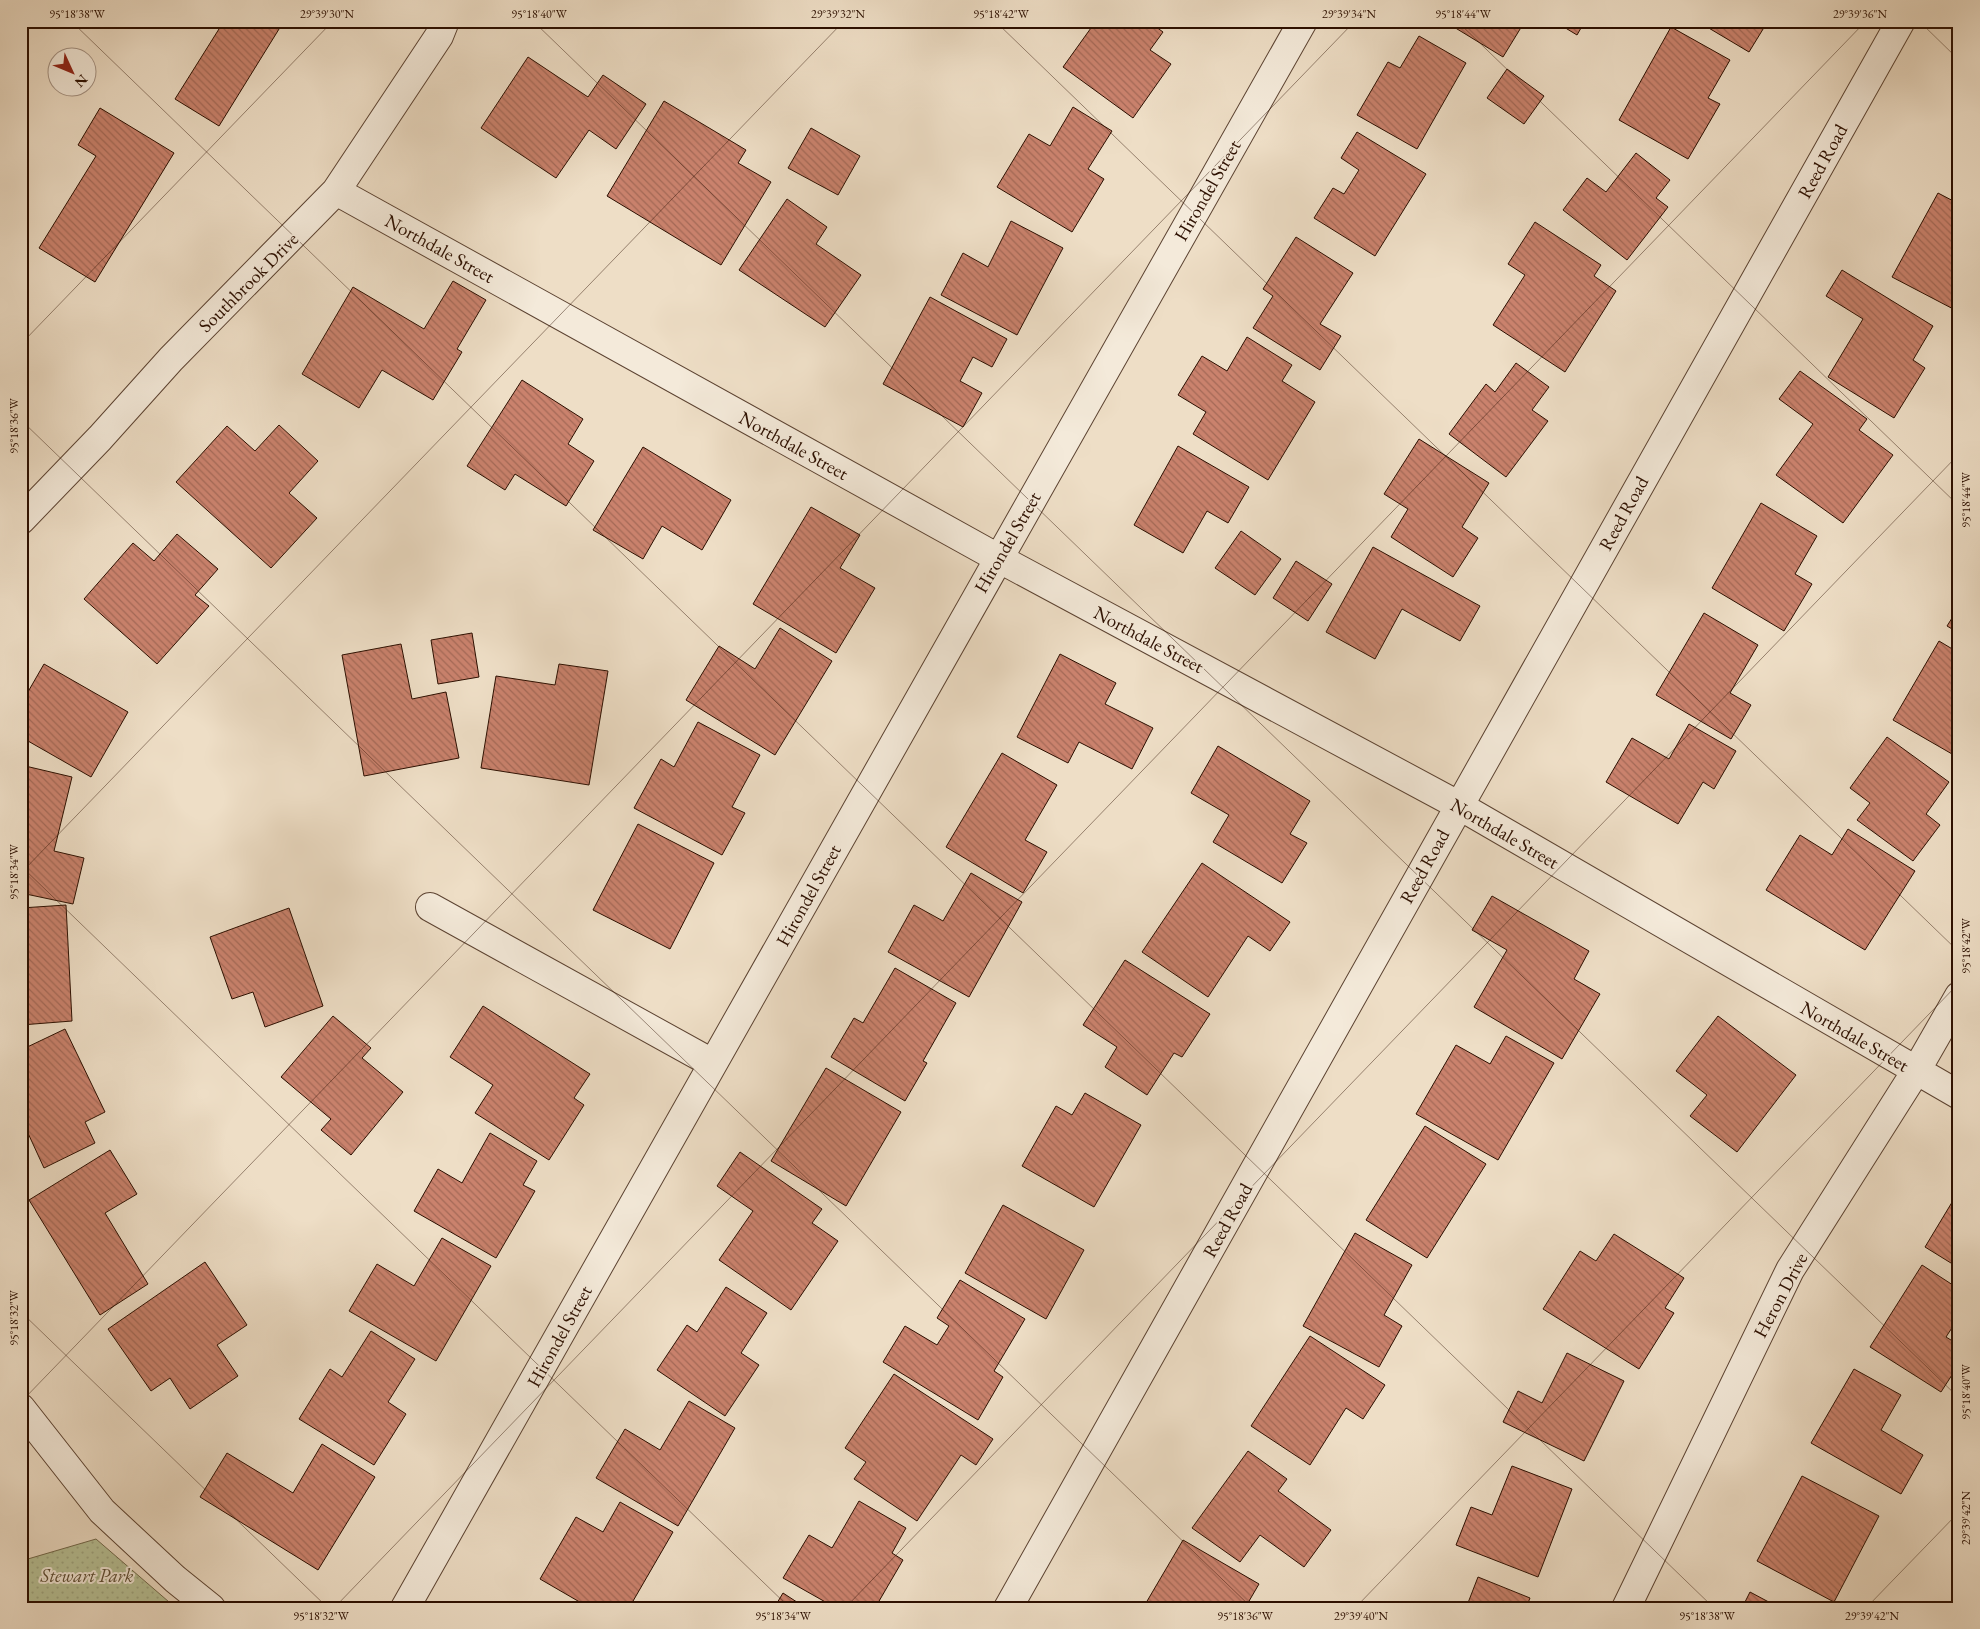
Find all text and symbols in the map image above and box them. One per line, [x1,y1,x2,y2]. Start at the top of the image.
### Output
text: 95°18'38"W [49,6,106,22]
text: 29°39'30"N [300,6,354,22]
text: 95°18'40"W [511,6,568,22]
text: 29°39'32"N [811,6,865,22]
text: 95°18'42"W [973,6,1030,22]
text: 29°39'34"N [1322,6,1376,22]
text: 95°18'44"W [1435,6,1492,22]
text: 29°39'36"N [1833,6,1887,22]
north arrow [48,48,98,98]
text: N [70,71,92,92]
street label: Reed Road [1792,119,1853,203]
street label: Hirondel Street [1168,135,1247,245]
street label: Northdale Street [381,208,499,289]
street label: Southbrook Drive [193,227,304,338]
text: 95°18'36"W [6,397,22,454]
street label: Northdale Street [735,405,853,486]
street label: Reed Road [1593,471,1654,555]
text: 95°18'44"W [1958,471,1974,528]
street label: Hirondel Street [968,487,1047,597]
street label: Northdale Street [1089,600,1208,679]
street label: Northdale Street [1446,792,1564,875]
street label: Reed Road [1394,824,1455,908]
street label: Hirondel Street [770,840,847,951]
text: 95°18'34"W [6,843,22,900]
text: 95°18'42"W [1958,917,1974,974]
street label: Northdale Street [1796,995,1914,1078]
street label: Reed Road [1197,1178,1258,1262]
street label: Heron Drive [1748,1248,1813,1342]
street label: Hirondel Street [521,1281,598,1392]
text: 95°18'32"W [6,1289,22,1346]
text: 95°18'40"W [1958,1363,1974,1420]
text: 29°39'42"N [1958,1491,1974,1545]
park label: Stewart Park [40,1563,134,1588]
text: 95°18'32"W [293,1608,350,1624]
text: 95°18'34"W [755,1608,812,1624]
text: 95°18'36"W [1217,1608,1274,1624]
text: 29°39'40"N [1334,1608,1388,1624]
text: 95°18'38"W [1679,1608,1736,1624]
text: 29°39'42"N [1845,1608,1899,1624]

